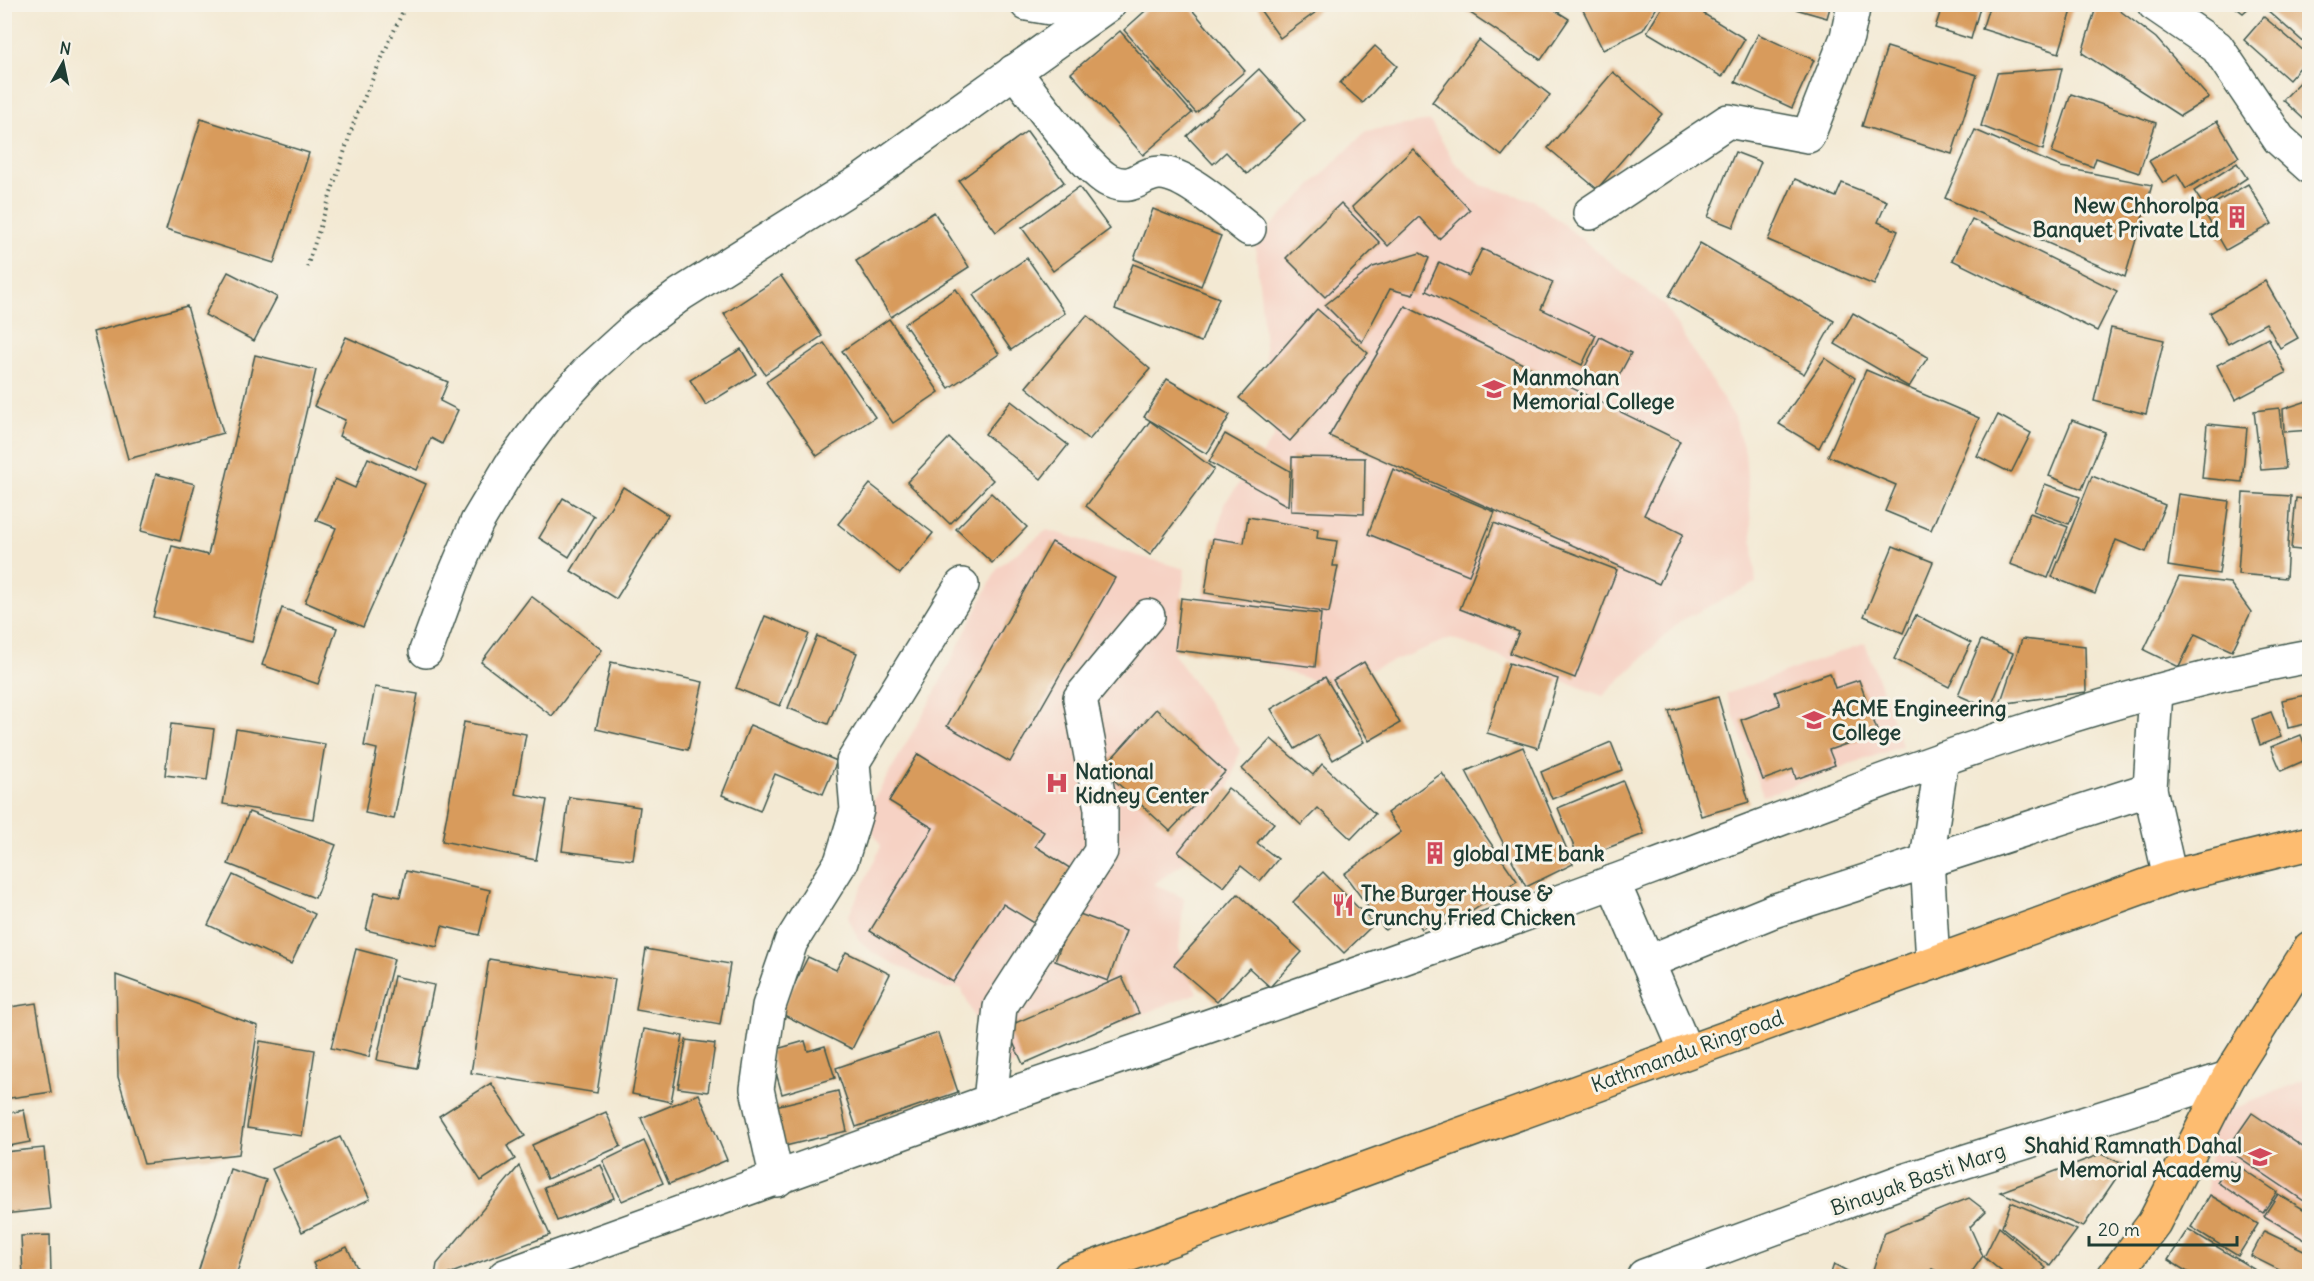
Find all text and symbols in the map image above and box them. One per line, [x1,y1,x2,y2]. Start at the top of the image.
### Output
north arrow [33,33,93,93]
text: N [58,37,72,59]
place label: New Chhorolpa Banquet Private Ltd [2032,192,2220,243]
building icon: New Chhorolpa Banquet Private Ltd [2224,204,2250,230]
place label: Manmohan Memorial College [1512,364,1675,415]
school or university icon: Manmohan Memorial College [1481,376,1507,402]
place label: ACME Engineering College [1832,695,2006,746]
school or university icon: ACME Engineering College [1801,707,1827,733]
place label: National Kidney Center [1075,758,1209,809]
hospital icon: National Kidney Center [1044,770,1070,796]
building icon: global IME bank [1422,840,1448,866]
place label: global IME bank [1453,840,1605,867]
place label: The Burger House & Crunchy Fried Chicken [1361,880,1576,931]
restaurant icon: The Burger House & Crunchy Fried Chicken [1330,892,1356,918]
street label: Kathmandu Ringroad [1587,1004,1787,1098]
place label: Shahid Ramnath Dahal Memorial Academy [2024,1132,2242,1183]
street label: Binayak Basti Marg [1827,1136,2009,1222]
school or university icon: Shahid Ramnath Dahal Memorial Academy [2247,1144,2273,1170]
scale bar [2089,1209,2238,1247]
text: 20 m [2098,1218,2140,1241]

